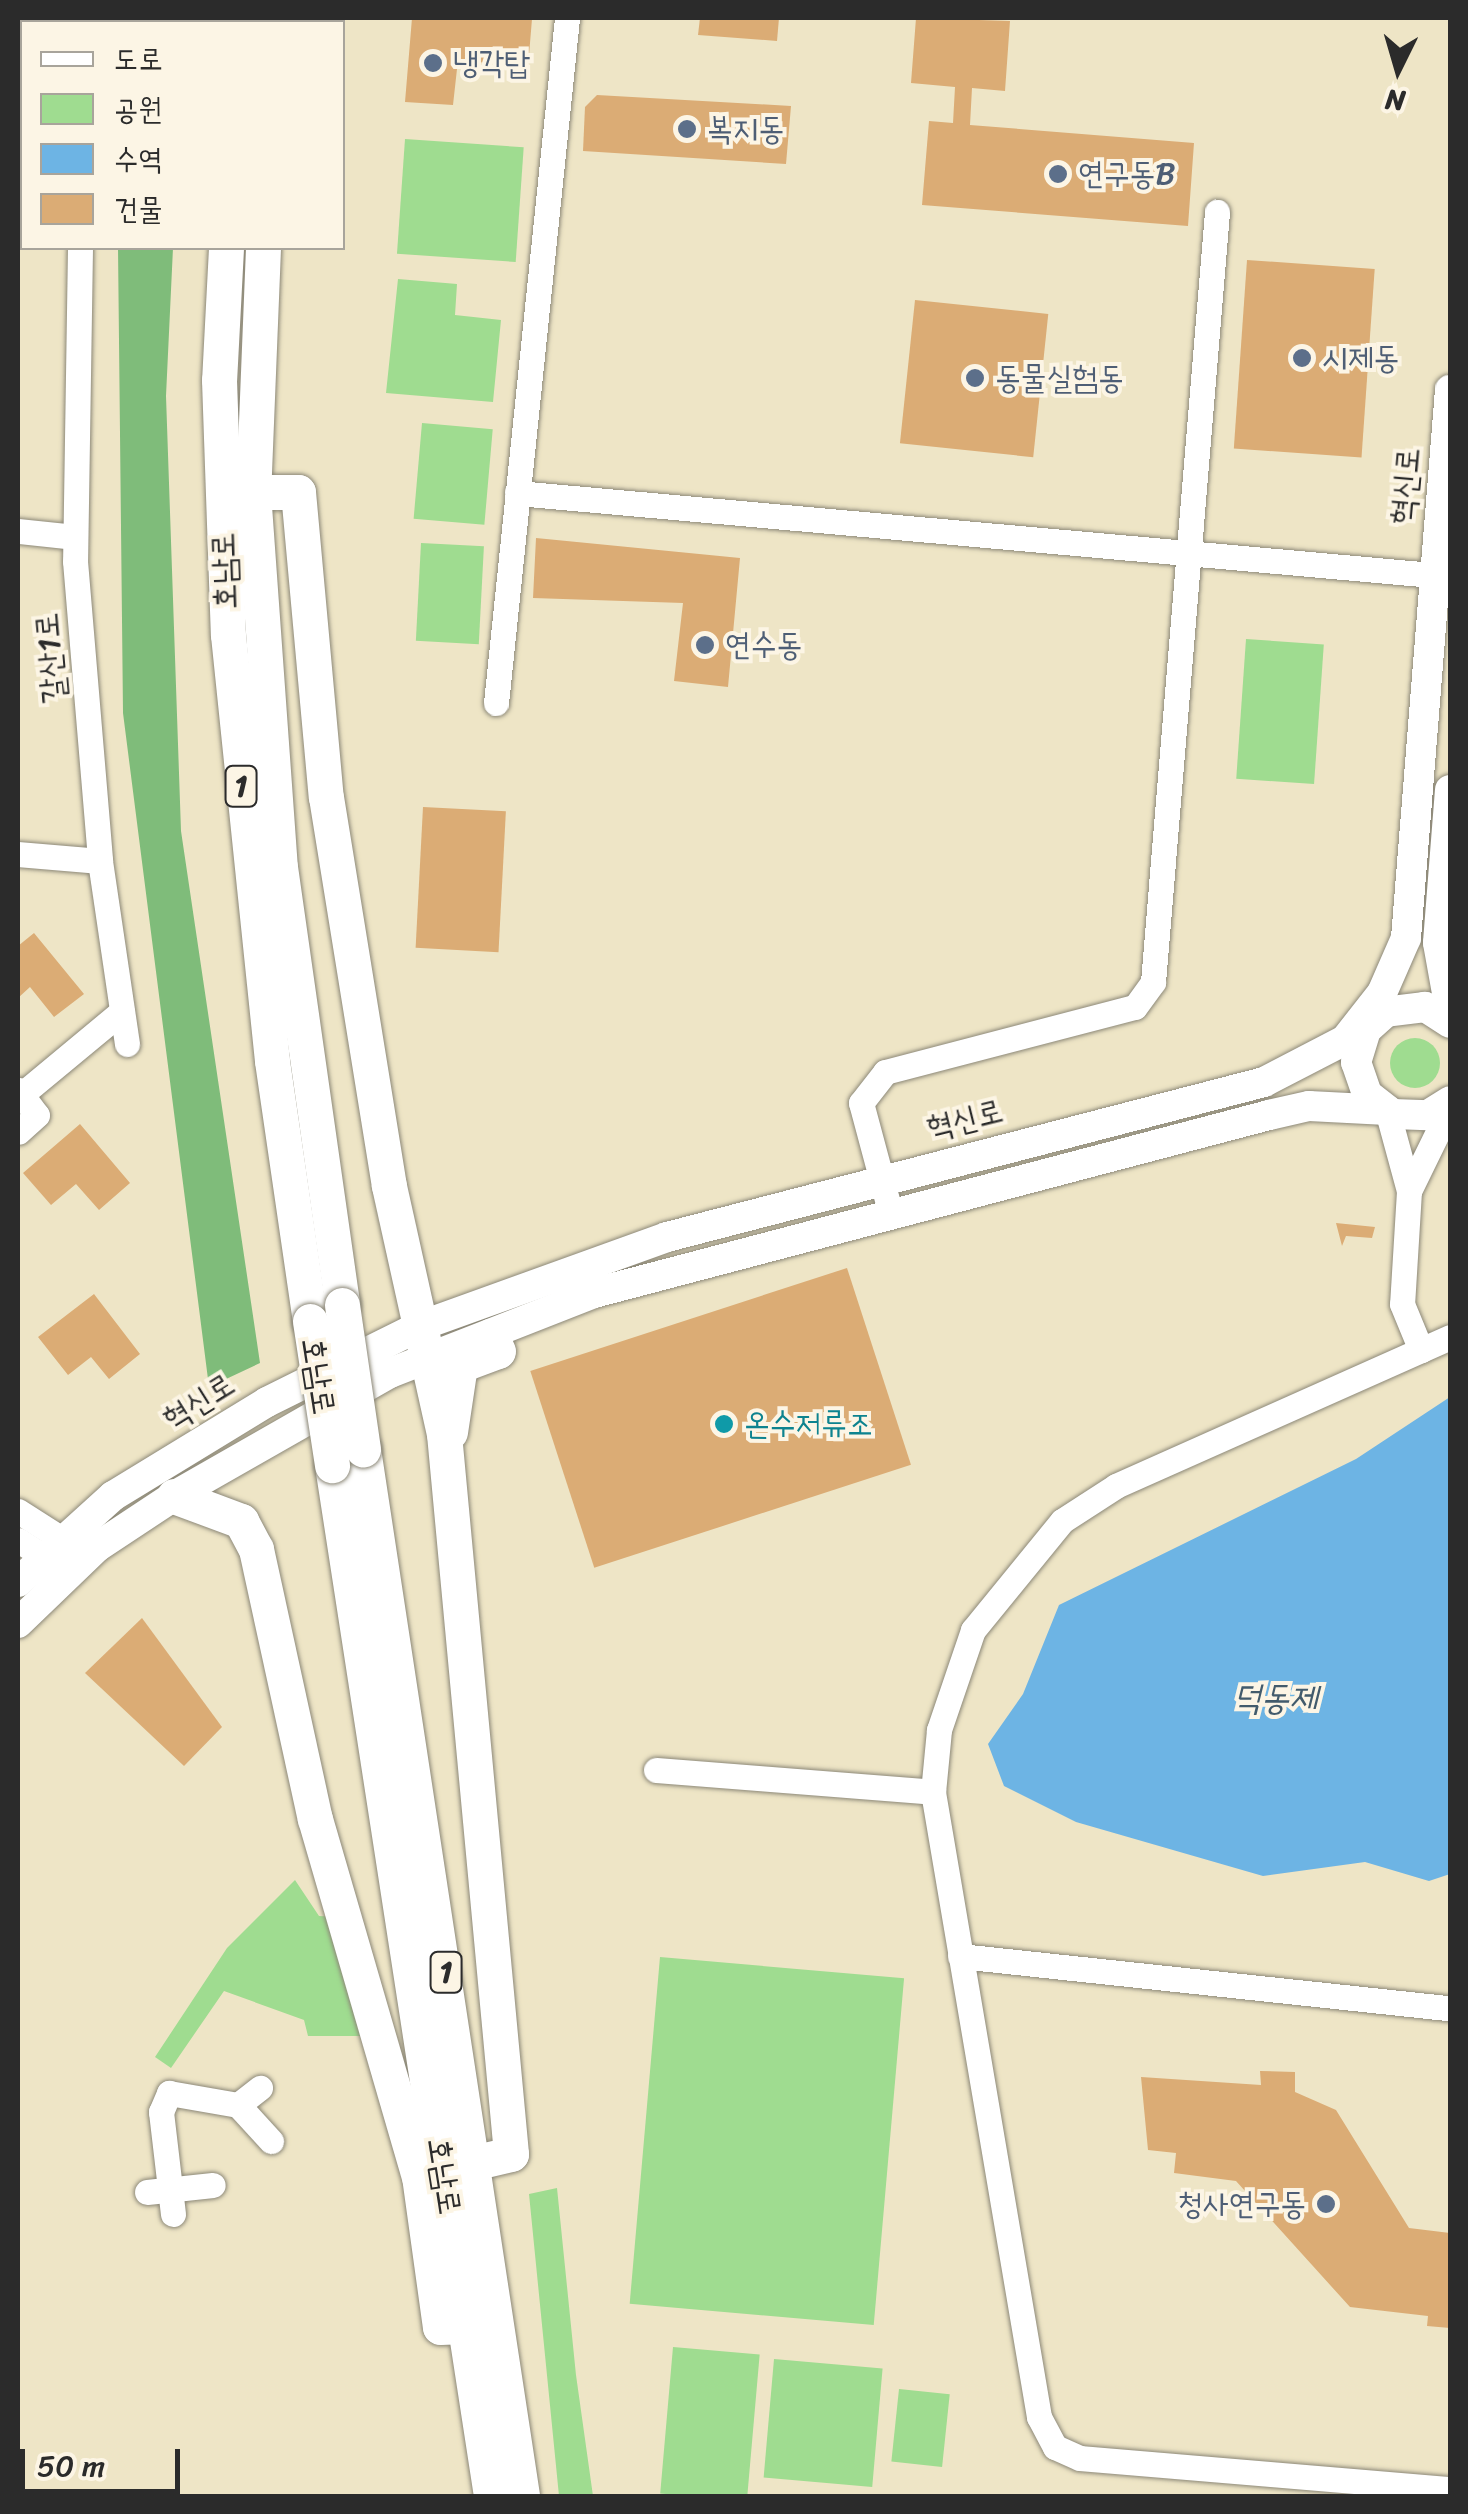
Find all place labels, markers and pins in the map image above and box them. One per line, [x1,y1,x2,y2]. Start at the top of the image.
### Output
place label: 냉각탑 [453,44,530,82]
marker: 냉각탑 [422,52,444,74]
place label: 복지동 [707,110,784,148]
marker: 복지동 [676,118,698,140]
place label: 연구동B [1078,155,1175,193]
marker: 연구동B [1047,163,1069,185]
place label: 시제동 [1322,339,1399,377]
marker: 시제동 [1291,347,1313,369]
place label: 동물실험동 [995,359,1124,397]
marker: 동물실험동 [964,367,986,389]
place label: 연수동 [725,626,802,664]
marker: 연수동 [694,634,716,656]
place label: 온수저류조 [744,1405,873,1443]
marker: 온수저류조 [713,1413,735,1435]
place label: 청사연구동 [1177,2185,1306,2223]
marker: 청사연구동 [1315,2193,1337,2215]

